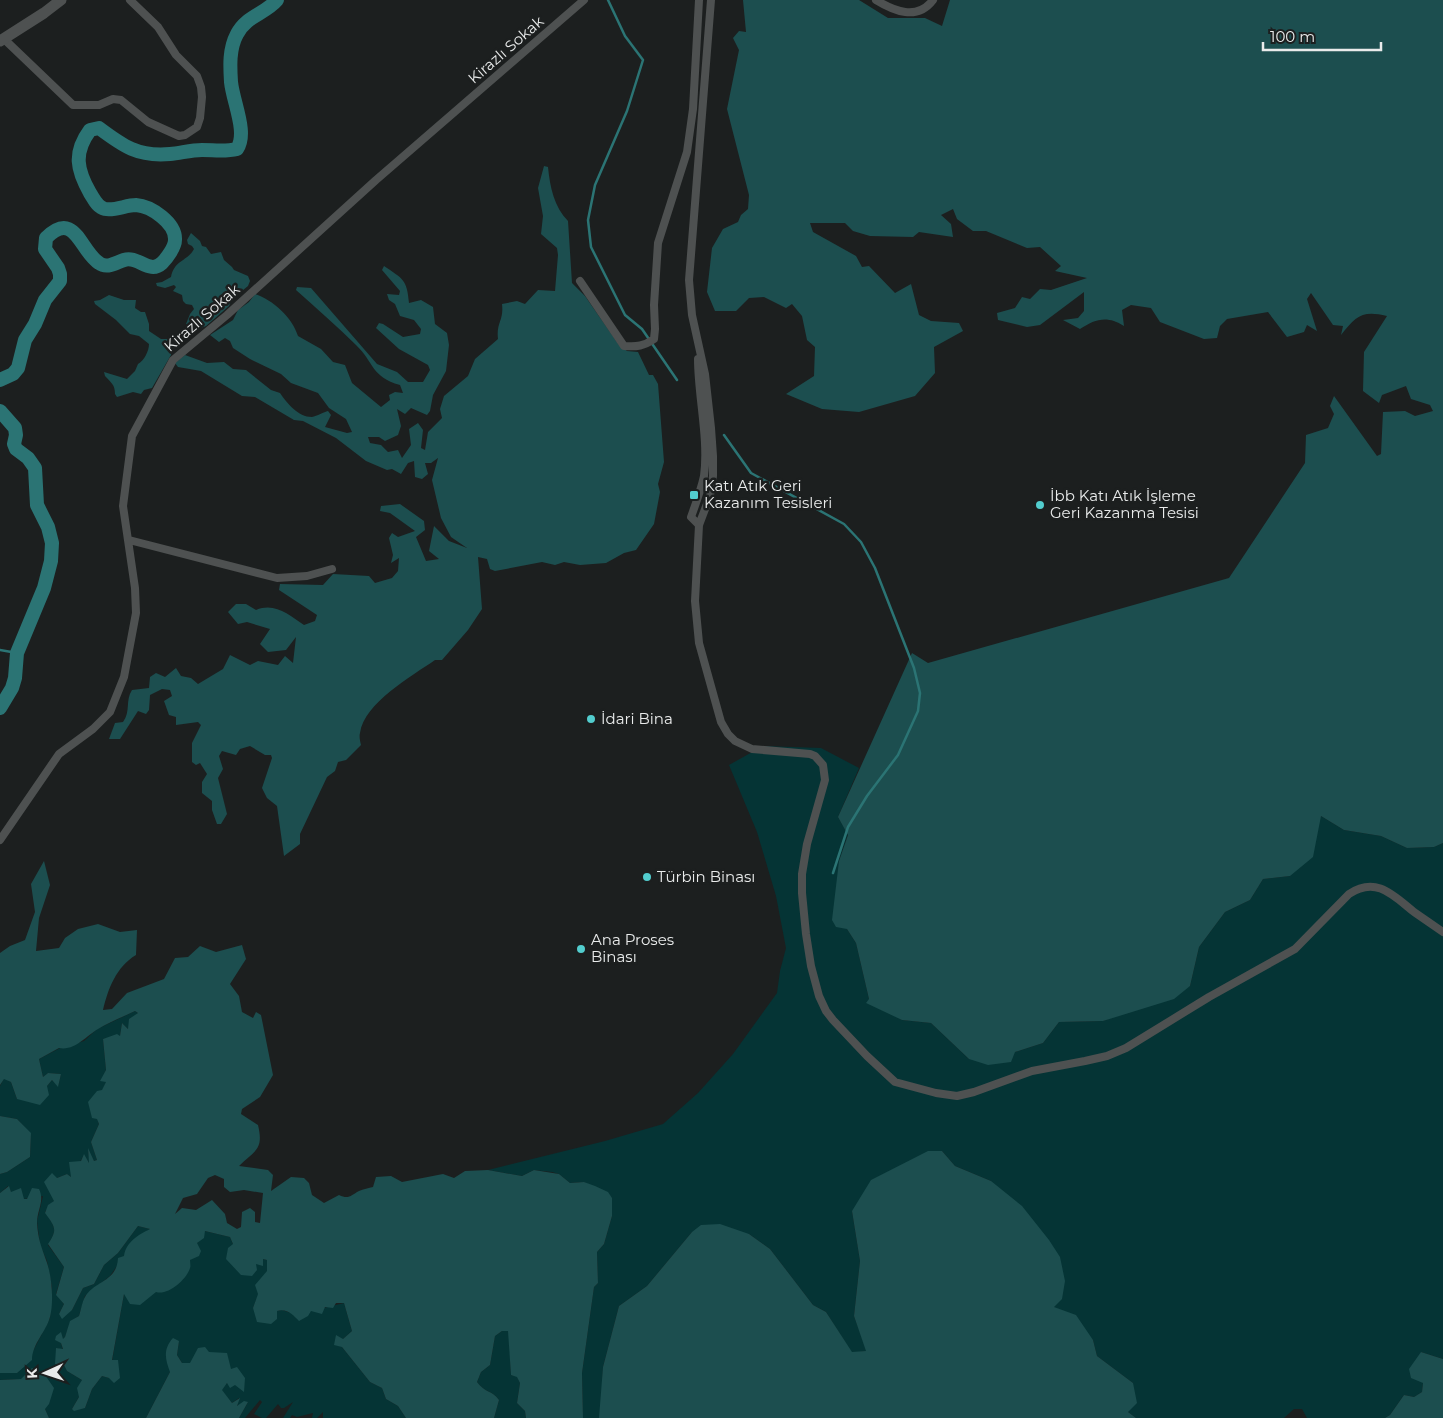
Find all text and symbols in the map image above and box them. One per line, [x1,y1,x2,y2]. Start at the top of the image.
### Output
street label: Kirazlı Sokak [464,12,547,88]
scale bar [1263,20,1380,52]
text: 100 m [1270,27,1315,46]
street label: Kirazlı Sokak [160,280,243,356]
place label: Katı Atık Geri Kazanım Tesisleri [704,476,832,512]
place label: İbb Katı Atık İşleme Geri Kazanma Tesisi [1050,486,1199,522]
marker: Katı Atık Geri Kazanım Tesisleri [688,489,700,501]
marker: İbb Katı Atık İşleme Geri Kazanma Tesisi [1034,499,1046,511]
place label: İdari Bina [601,709,673,728]
marker: İdari Bina [585,713,597,725]
place label: Türbin Binası [657,867,755,886]
marker: Türbin Binası [641,871,653,883]
place label: Ana Proses Binası [591,930,674,966]
marker: Ana Proses Binası [575,943,587,955]
north arrow [20,1348,70,1398]
text: K [23,1367,41,1379]

